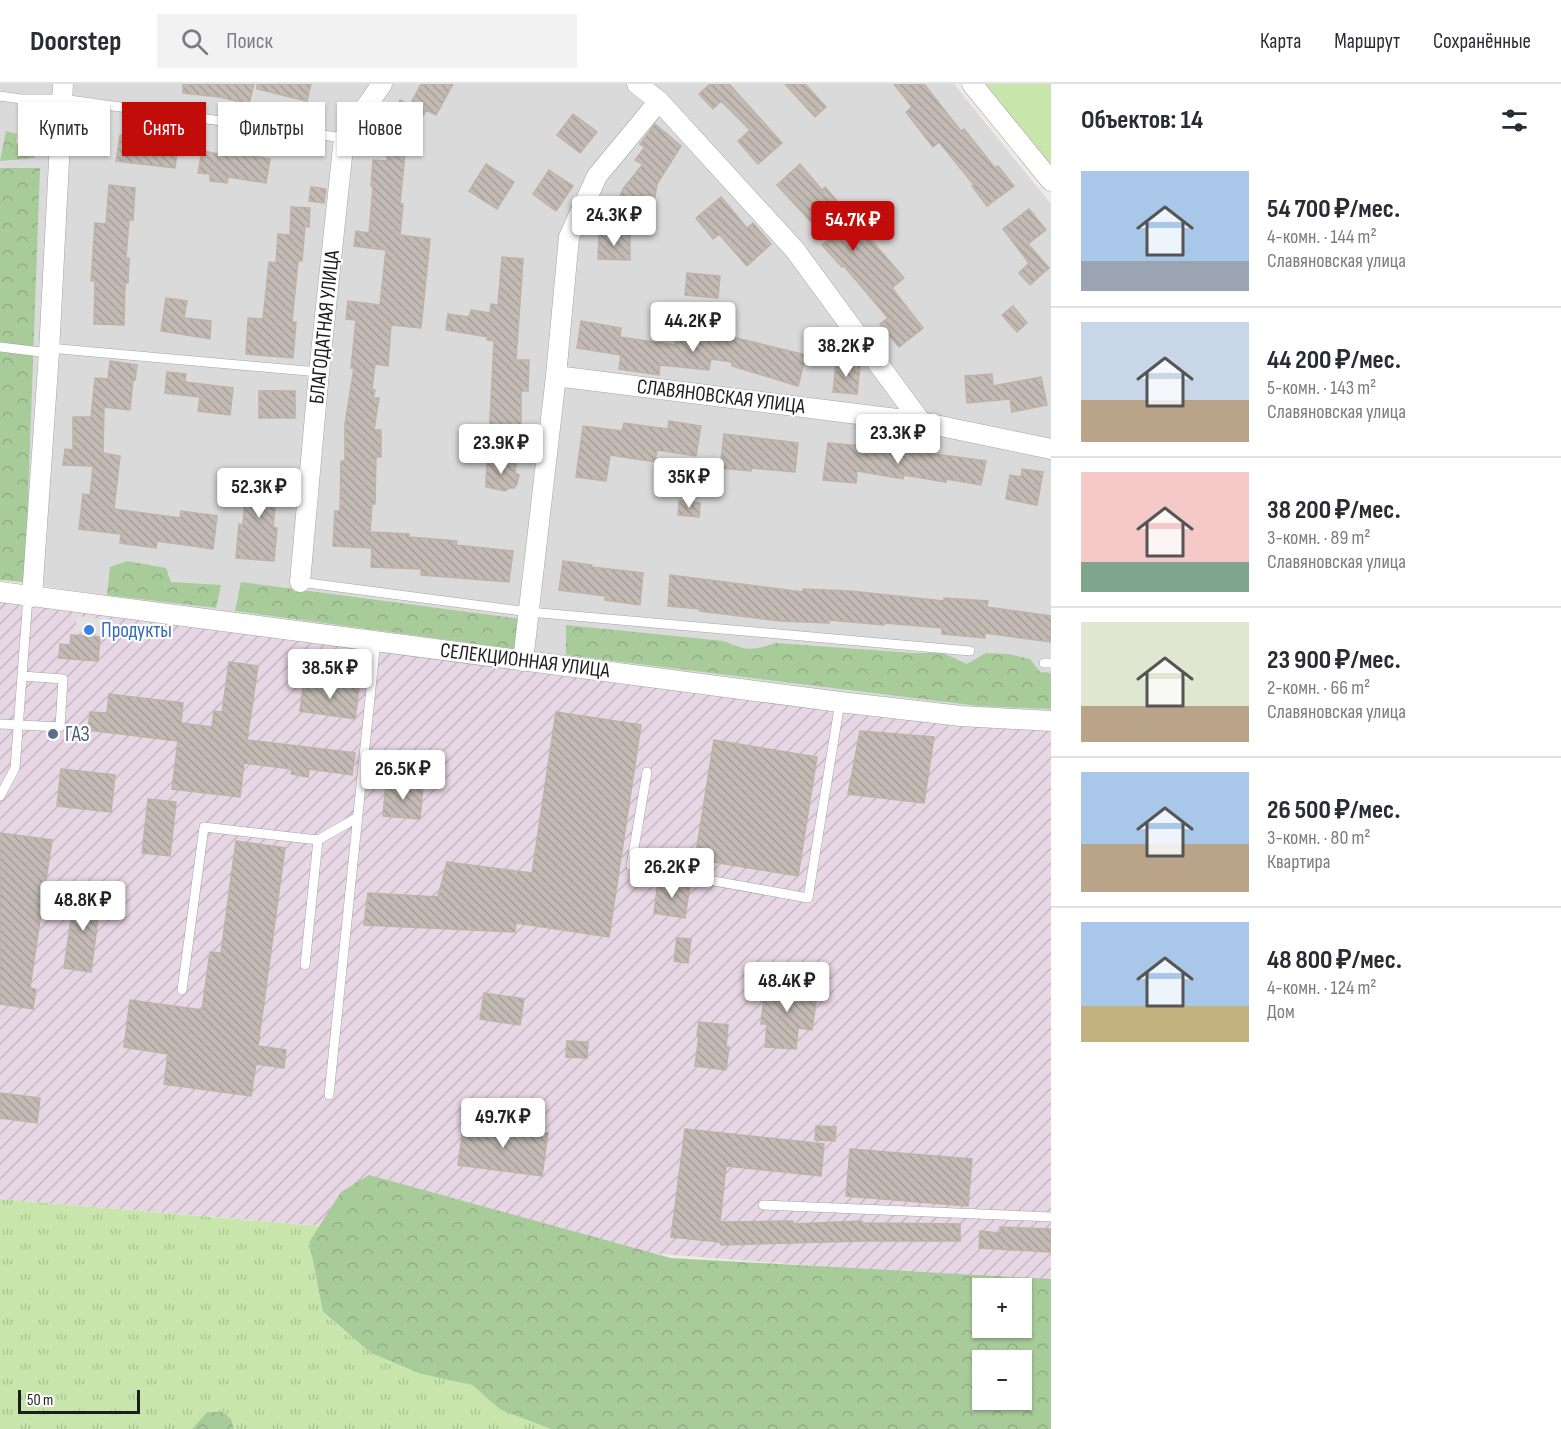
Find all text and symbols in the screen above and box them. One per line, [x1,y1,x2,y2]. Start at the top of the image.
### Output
search box [157,14,577,68]
text: Doorstep [30,25,121,58]
icon: search [178,25,211,58]
text: Поиск [226,28,273,55]
text: Карта [1260,29,1301,54]
text: Маршрут [1334,29,1400,54]
text: Сохранённые [1433,29,1531,54]
chip: Купить [18,102,110,156]
chip: Снять [122,102,206,156]
chip: Фильтры [218,102,325,156]
chip: Новое [337,102,423,156]
icon: filters [1498,104,1531,137]
text: Объектов: 14 [1081,105,1203,136]
text: 54 700 ₽/мес. [1267,194,1400,225]
icon: home [1129,195,1201,267]
pin: 24.3K ₽ [559,196,669,247]
pin: 54.7K ₽ [798,201,908,252]
text: 24.3K ₽ [586,203,642,227]
text: 54.7K ₽ [825,208,881,232]
text: 4-комн. · 144 m² [1267,225,1377,249]
street label: БЛАГОДАТНАЯ УЛИЦА [304,248,345,405]
text: Славяновская улица [1267,249,1406,273]
pin: 44.2K ₽ [638,302,748,353]
text: 44.2K ₽ [664,309,722,333]
pin: 38.2K ₽ [791,327,901,378]
text: 38.2K ₽ [818,334,874,358]
text: 44 200 ₽/мес. [1267,345,1401,376]
icon: home [1129,346,1201,418]
street label: СЛАВЯНОВСКАЯ УЛИЦА [635,374,807,419]
text: 5-комн. · 143 m² [1267,376,1376,400]
text: Славяновская улица [1267,400,1406,424]
pin: 23.3K ₽ [843,414,953,465]
text: 23.3K ₽ [870,421,926,445]
pin: 23.9K ₽ [446,424,556,475]
text: 23.9K ₽ [473,431,529,455]
pin: 35K ₽ [647,458,731,509]
text: 35K ₽ [668,465,710,489]
pin: 52.3K ₽ [204,468,314,519]
text: 52.3K ₽ [231,475,287,499]
text: 38 200 ₽/мес. [1267,495,1401,526]
icon: home [1129,496,1201,568]
text: 3-комн. · 89 m² [1267,526,1370,550]
text: Славяновская улица [1267,550,1406,574]
place label: Продукты [101,618,172,643]
marker: Продукты [82,623,96,637]
street label: СЕЛЕКЦИОННАЯ УЛИЦА [439,638,612,683]
text: 23 900 ₽/мес. [1267,645,1401,676]
icon: home [1129,646,1201,718]
pin: 38.5K ₽ [275,649,385,700]
text: 38.5K ₽ [302,656,358,680]
text: 2-комн. · 66 m² [1267,676,1370,700]
text: Славяновская улица [1267,700,1406,724]
place label: ГАЗ [65,722,90,747]
marker: ГАЗ [46,727,60,741]
pin: 26.5K ₽ [348,750,458,801]
text: 26.5K ₽ [375,757,431,781]
text: 26 500 ₽/мес. [1267,795,1400,826]
icon: home [1129,796,1201,868]
text: 3-комн. · 80 m² [1267,826,1371,850]
pin: 26.2K ₽ [617,848,727,899]
text: Квартира [1267,850,1331,874]
text: 26.2K ₽ [644,855,700,879]
pin: 48.8K ₽ [28,881,138,932]
text: 48.8K ₽ [54,888,112,912]
text: 48 800 ₽/мес. [1267,945,1402,976]
icon: home [1129,946,1201,1018]
pin: 48.4K ₽ [732,962,842,1013]
text: 48.4K ₽ [758,969,816,993]
text: 4-комн. · 124 m² [1267,976,1377,1000]
text: Дом [1267,1000,1295,1024]
pin: 49.7K ₽ [448,1098,558,1149]
text: 49.7K ₽ [475,1105,531,1129]
map controls [972,1278,1032,1410]
button: + [972,1278,1032,1338]
button: − [972,1350,1032,1410]
scale bar [18,1387,140,1414]
text: 50 m [27,1391,53,1410]

